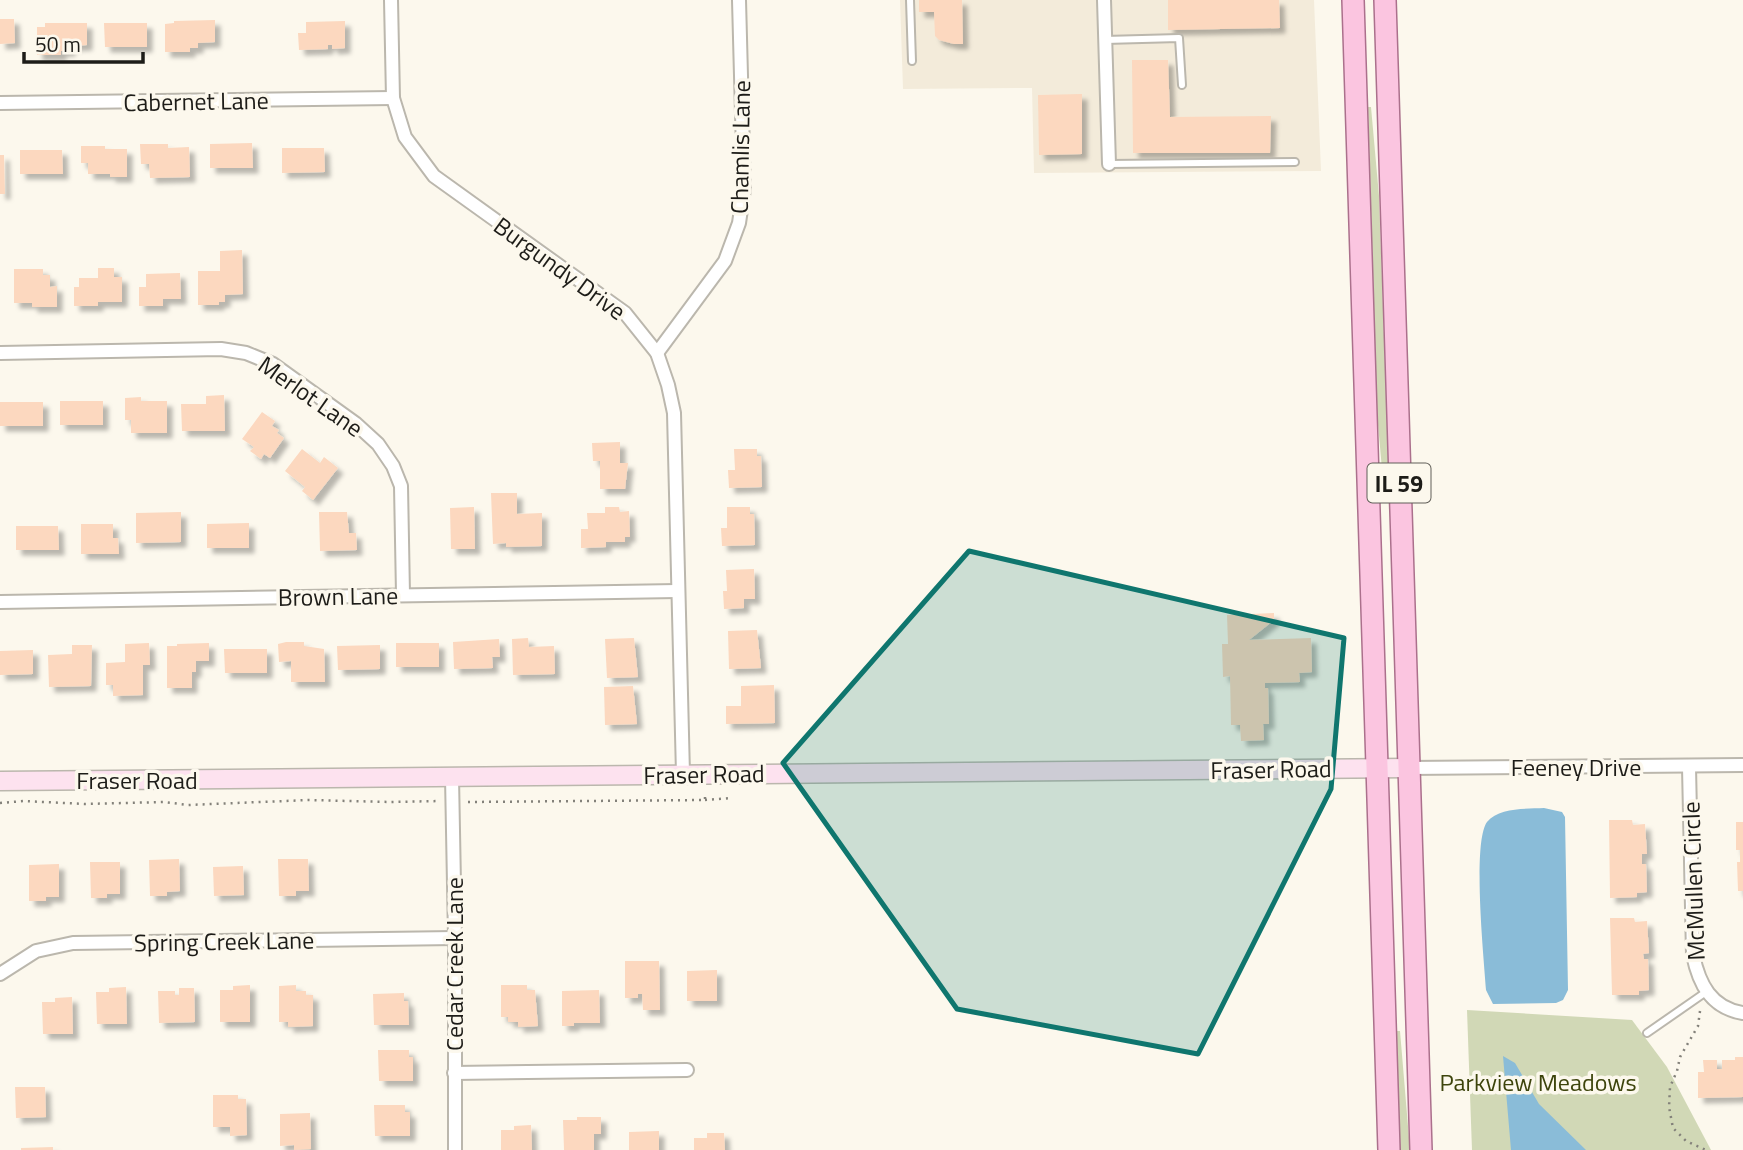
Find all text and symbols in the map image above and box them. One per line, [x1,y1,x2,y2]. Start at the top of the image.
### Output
scale bar [24,21,144,65]
text: 50 m [35,28,81,60]
street label: Chamlis Lane [721,80,759,214]
street label: Cabernet Lane [123,82,269,120]
street label: Burgundy Drive [486,208,634,328]
street label: Merlot Lane [251,347,371,445]
road number: IL 59 [1368,463,1430,503]
street label: Brown Lane [277,577,399,615]
street label: Feeney Drive [1511,749,1641,785]
street label: Fraser Road [1210,750,1332,788]
street label: Fraser Road [643,755,765,793]
street label: Fraser Road [76,762,198,798]
street label: McMullen Circle [1672,801,1714,961]
street label: Cedar Creek Lane [436,877,472,1051]
street label: Spring Creek Lane [134,921,314,961]
park label: Parkview Meadows [1439,1064,1637,1100]

